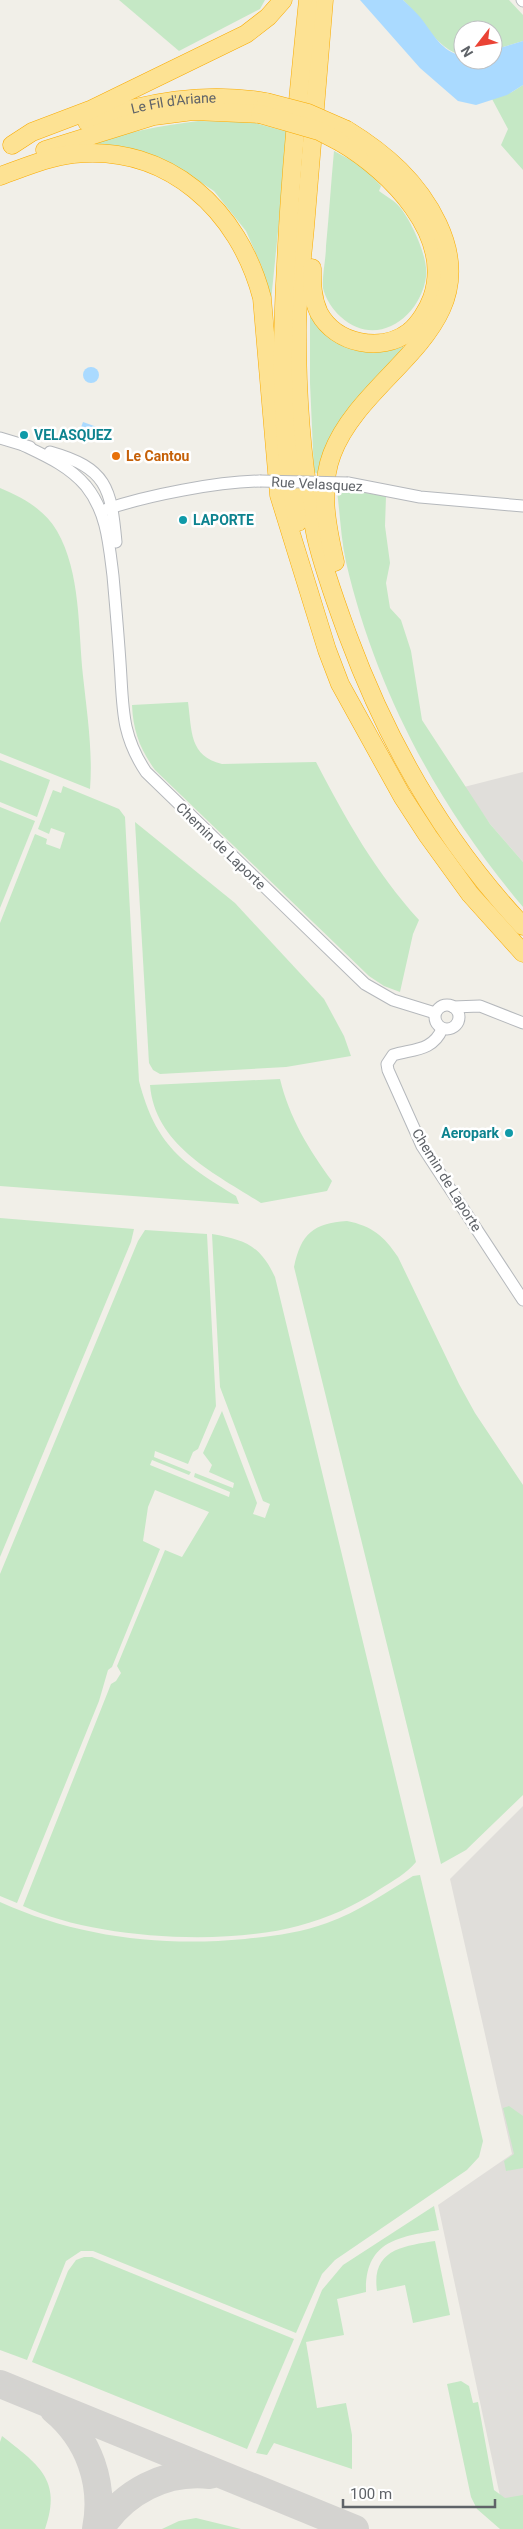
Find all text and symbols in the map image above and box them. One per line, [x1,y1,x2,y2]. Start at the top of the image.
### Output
north arrow [453,20,503,70]
text: N [457,43,476,60]
street label: Le Fil d'Ariane [129,90,216,117]
place label: VELASQUEZ [34,427,113,443]
marker: VELASQUEZ [18,429,30,441]
place label: Le Cantou [126,448,190,464]
marker: Le Cantou [110,450,122,462]
street label: Rue Velasquez [271,474,363,494]
place label: LAPORTE [193,512,254,528]
marker: LAPORTE [177,514,189,526]
street label: Chemin de Laporte [173,799,269,893]
place label: Aeropark [441,1125,500,1141]
street label: Chemin de Laporte [409,1126,485,1234]
marker: Aeropark [503,1127,515,1139]
scale bar [343,2476,496,2508]
text: 100 m [350,2485,392,2503]

